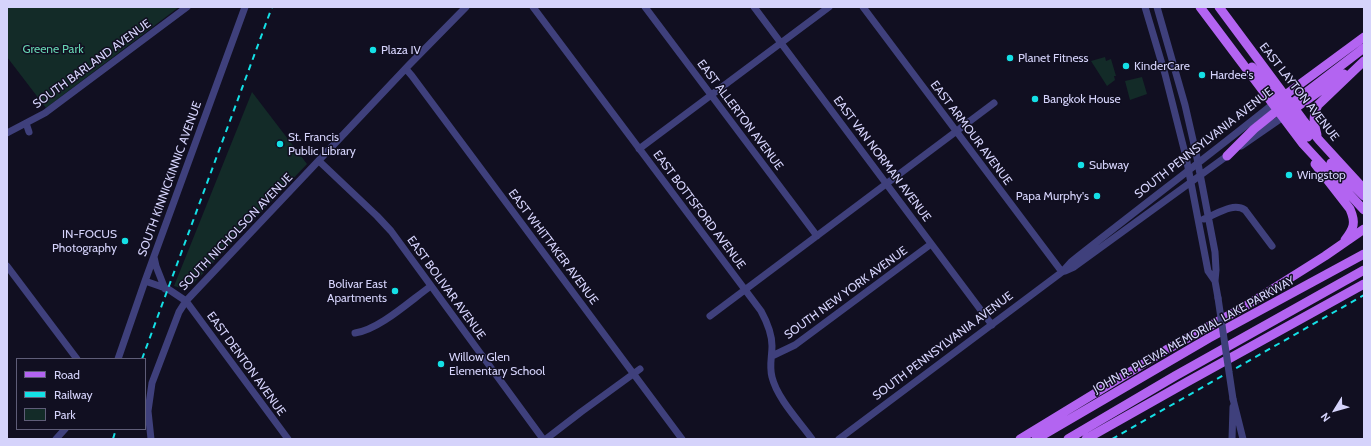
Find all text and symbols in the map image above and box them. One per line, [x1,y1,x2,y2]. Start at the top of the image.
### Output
street label: SOUTH BARLAND AVENUE [30,16,154,112]
street label: EAST LAYTON AVENUE [1256,40,1342,144]
park label: Greene Park [22,42,84,56]
place label: Plaza IV [381,43,421,57]
marker: Plaza IV [368,45,378,55]
place label: Planet Fitness [1018,51,1089,65]
marker: Planet Fitness [1005,53,1015,63]
street label: EAST ALLERTON AVENUE [694,57,786,173]
place label: KinderCare [1134,59,1190,73]
marker: KinderCare [1121,61,1131,71]
place label: Hardee's [1210,68,1253,82]
marker: Hardee's [1197,70,1207,80]
street label: EAST ARMOUR AVENUE [927,78,1015,188]
street label: SOUTH PENNSYLVANIA AVENUE [1132,84,1276,202]
place label: Bangkok House [1043,92,1121,106]
street label: EAST VAN NORMAN AVENUE [830,93,934,225]
marker: Bangkok House [1030,94,1040,104]
street label: SOUTH KINNICKINNIC AVENUE [135,99,205,259]
place label: St. Francis Public Library [288,130,356,158]
marker: St. Francis Public Library [275,139,285,149]
street label: EAST BOTTSFORD AVENUE [650,148,748,272]
place label: Subway [1089,158,1129,172]
marker: Subway [1076,160,1086,170]
place label: Wingstop [1297,168,1346,182]
marker: Wingstop [1284,170,1294,180]
street label: SOUTH NICHOLSON AVENUE [176,171,296,293]
street label: EAST WHITTAKER AVENUE [505,187,601,307]
place label: Papa Murphy's [1016,189,1089,203]
marker: Papa Murphy's [1092,191,1102,201]
place label: IN-FOCUS Photography [52,227,117,255]
street label: EAST BOLIVAR AVENUE [404,234,488,342]
marker: IN-FOCUS Photography [120,236,130,246]
street label: SOUTH NEW YORK AVENUE [782,243,910,343]
street label: JOHN R. PLEWA MEMORIAL LAKE PARKWAY [1091,273,1297,397]
place label: Bolivar East Apartments [327,277,387,305]
marker: Bolivar East Apartments [390,286,400,296]
street label: SOUTH PENNSYLVANIA AVENUE [870,289,1016,403]
street label: EAST DENTON AVENUE [203,309,289,419]
place label: Willow Glen Elementary School [449,350,545,378]
legend [16,358,146,430]
marker: Willow Glen Elementary School [436,359,446,369]
text: Road [54,367,80,382]
text: Railway [54,387,92,402]
north arrow [1315,390,1355,430]
text: Park [54,407,76,422]
text: N [1317,410,1333,425]

